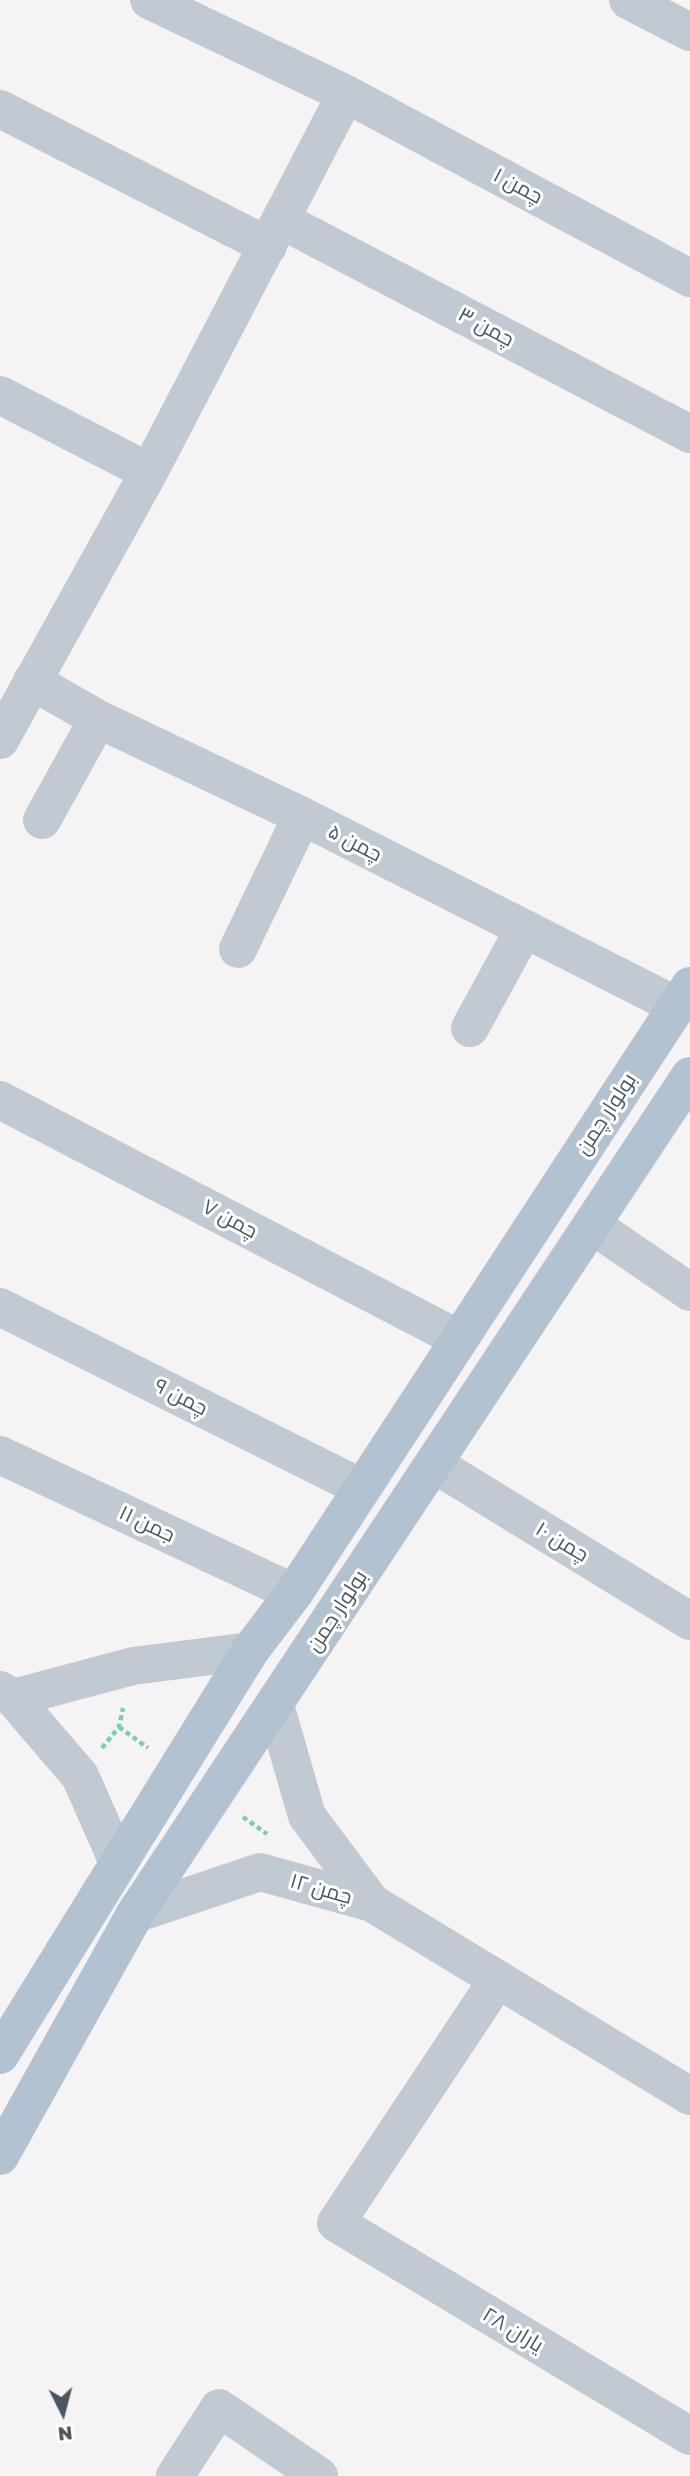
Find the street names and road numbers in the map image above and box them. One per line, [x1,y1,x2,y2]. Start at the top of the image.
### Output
street label: چمن ۱ [489,163,547,209]
street label: چمن ۳ [454,302,518,352]
street label: چمن ۵ [324,819,386,867]
street label: بولوار چمن [570,1068,642,1160]
street label: چمن ۷ [198,1194,262,1244]
street label: چمن ۹ [150,1373,212,1421]
street label: جمن ۱۱ [115,1500,179,1548]
street label: چمن ۱۰ [531,1516,593,1568]
street label: بولوار چمن [301,1565,373,1657]
street label: چمن ۱۲ [287,1868,355,1910]
street label: یاران ۲۸ [478,2302,548,2358]

